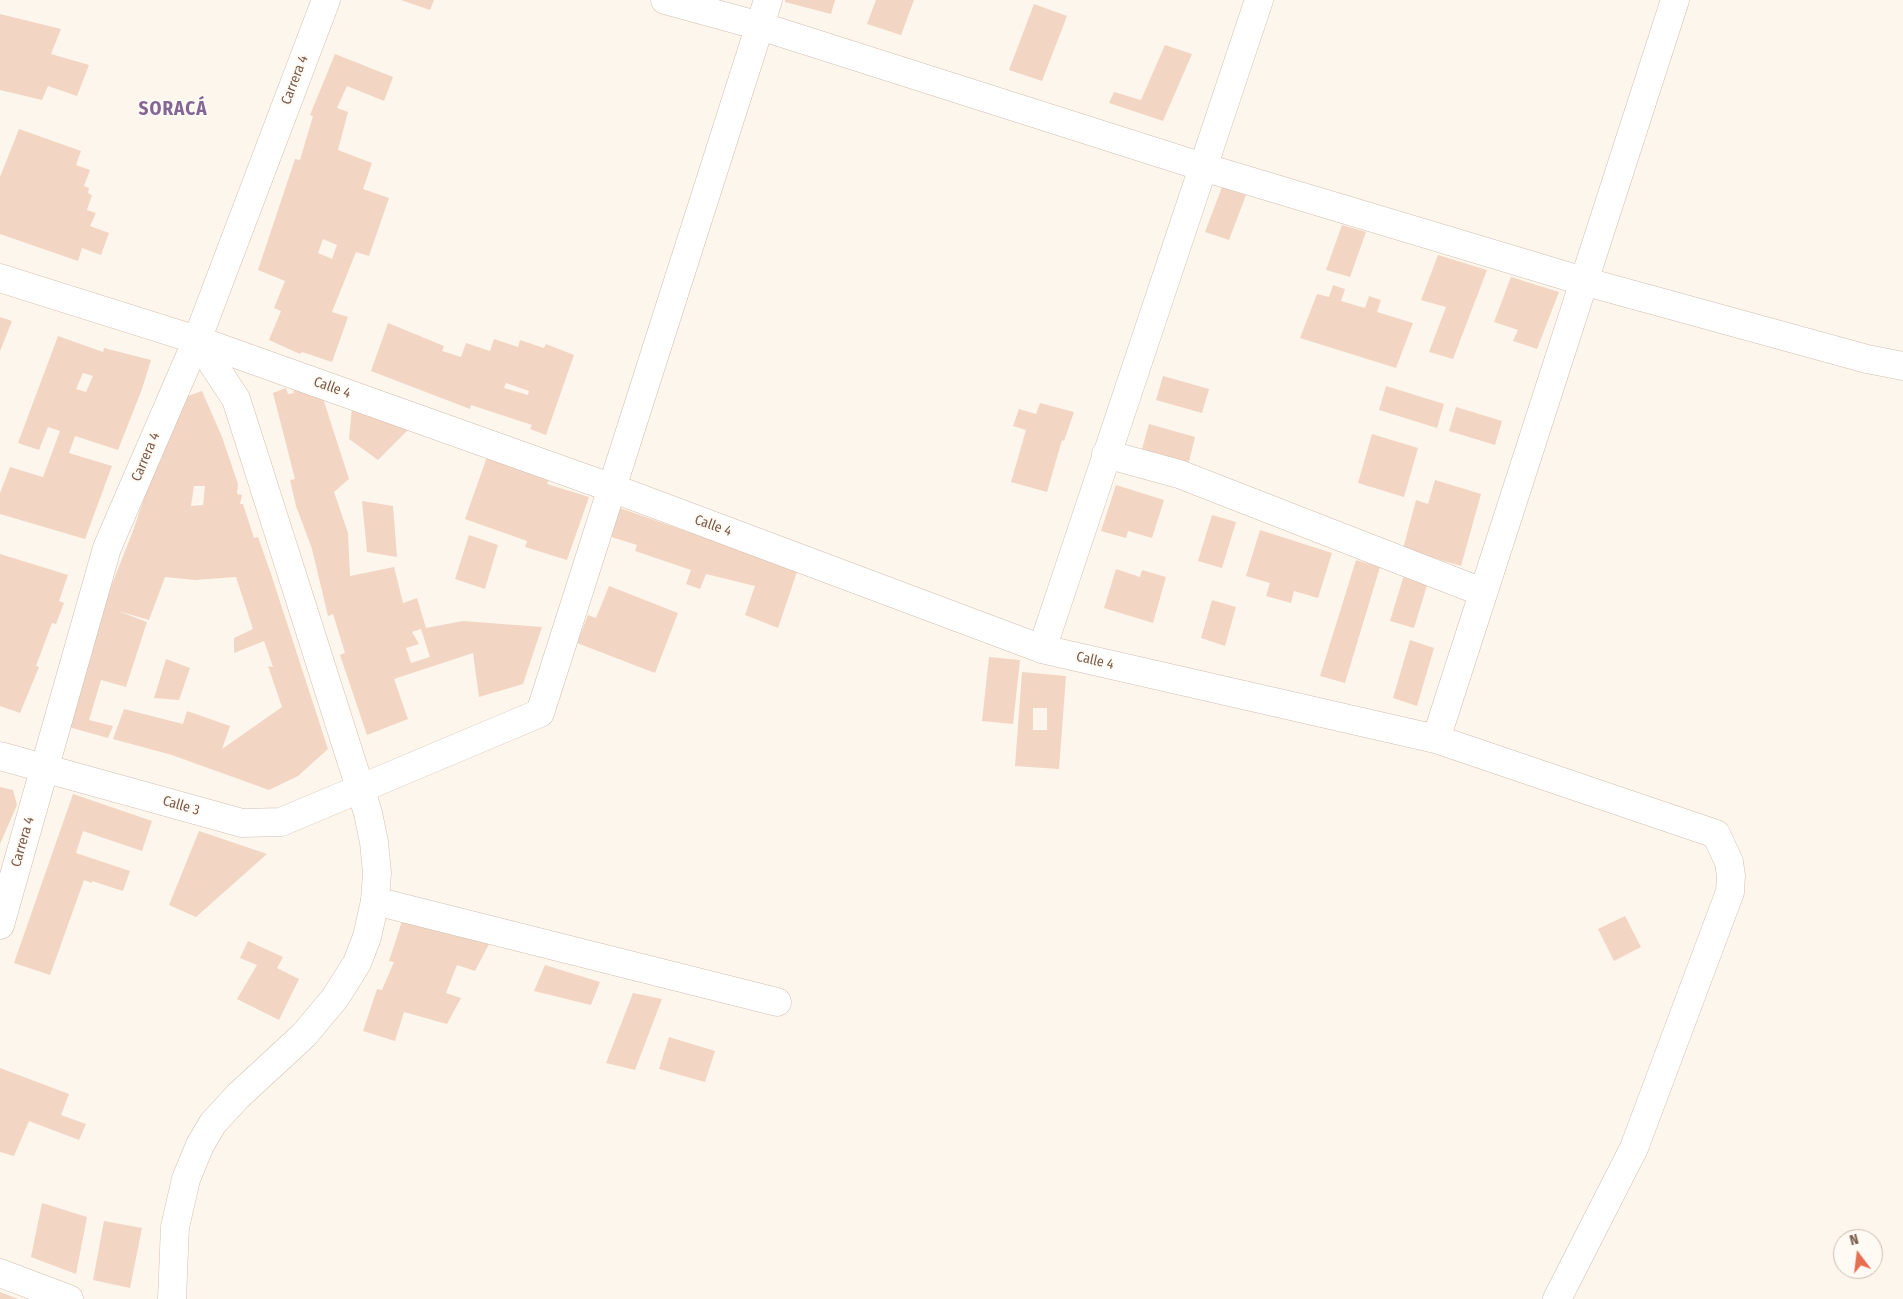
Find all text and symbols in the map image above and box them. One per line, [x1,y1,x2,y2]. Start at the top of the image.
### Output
street label: Carrera 4 [278,53,312,107]
district label: SORACÁ [138,99,208,121]
street label: Calle 4 [311,374,353,402]
street label: Carrera 4 [128,430,164,484]
street label: Calle 4 [692,512,734,540]
street label: Calle 4 [1075,649,1115,673]
street label: Calle 3 [161,793,201,819]
street label: Carrera 4 [8,815,38,869]
north arrow [1833,1229,1883,1279]
text: N [1848,1231,1860,1249]

